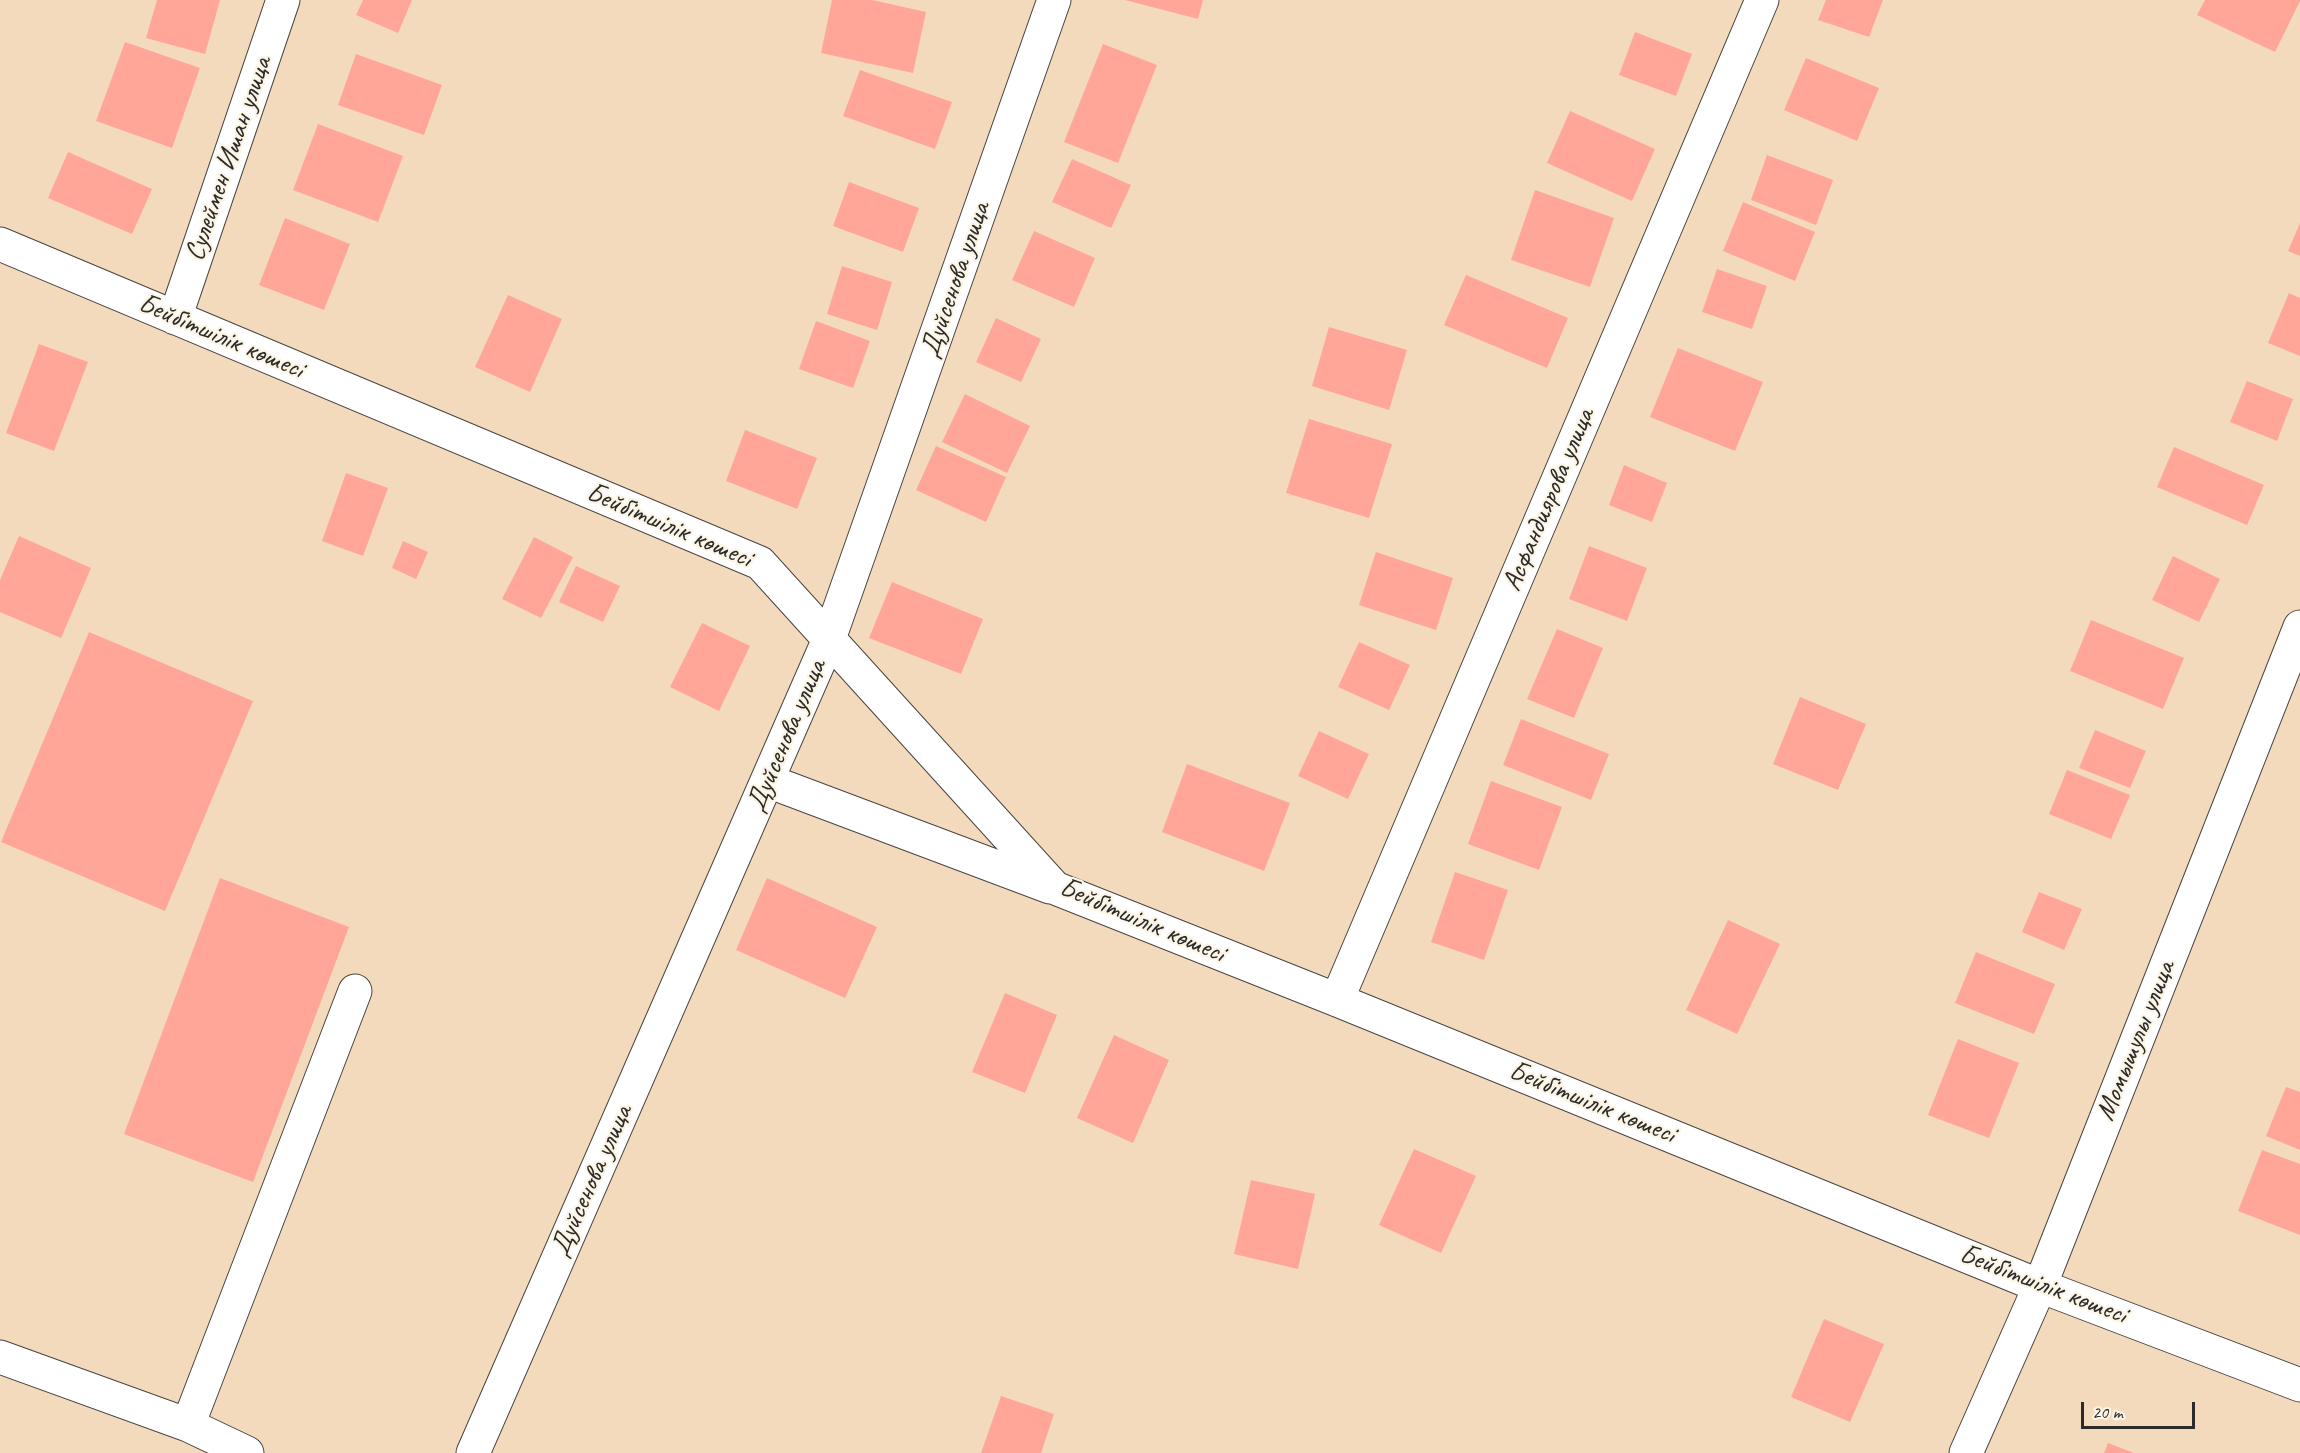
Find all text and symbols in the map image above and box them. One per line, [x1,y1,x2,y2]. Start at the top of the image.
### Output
street label: Сулеймен Ишан улица [178,53,280,265]
street label: Дуйсенова улица [914,198,998,362]
street label: Бейбітшілік көшесі [133,287,309,387]
street label: Асфандиярова улица [1495,404,1603,596]
street label: Бейбітшілік көшесі [581,476,757,576]
street label: Дуйсенова улица [740,655,834,817]
street label: Бейбітшілік көшесі [1054,871,1230,971]
street label: Момышулы улица [2089,956,2183,1126]
street label: Бейбітшілік көшесі [1504,1054,1680,1152]
street label: Дуйсенова улица [544,1100,640,1262]
street label: Бейбітшілік көшесі [1955,1238,2131,1332]
scale bar [2084,1390,2198,1428]
text: 20 m [2092,1401,2123,1423]

